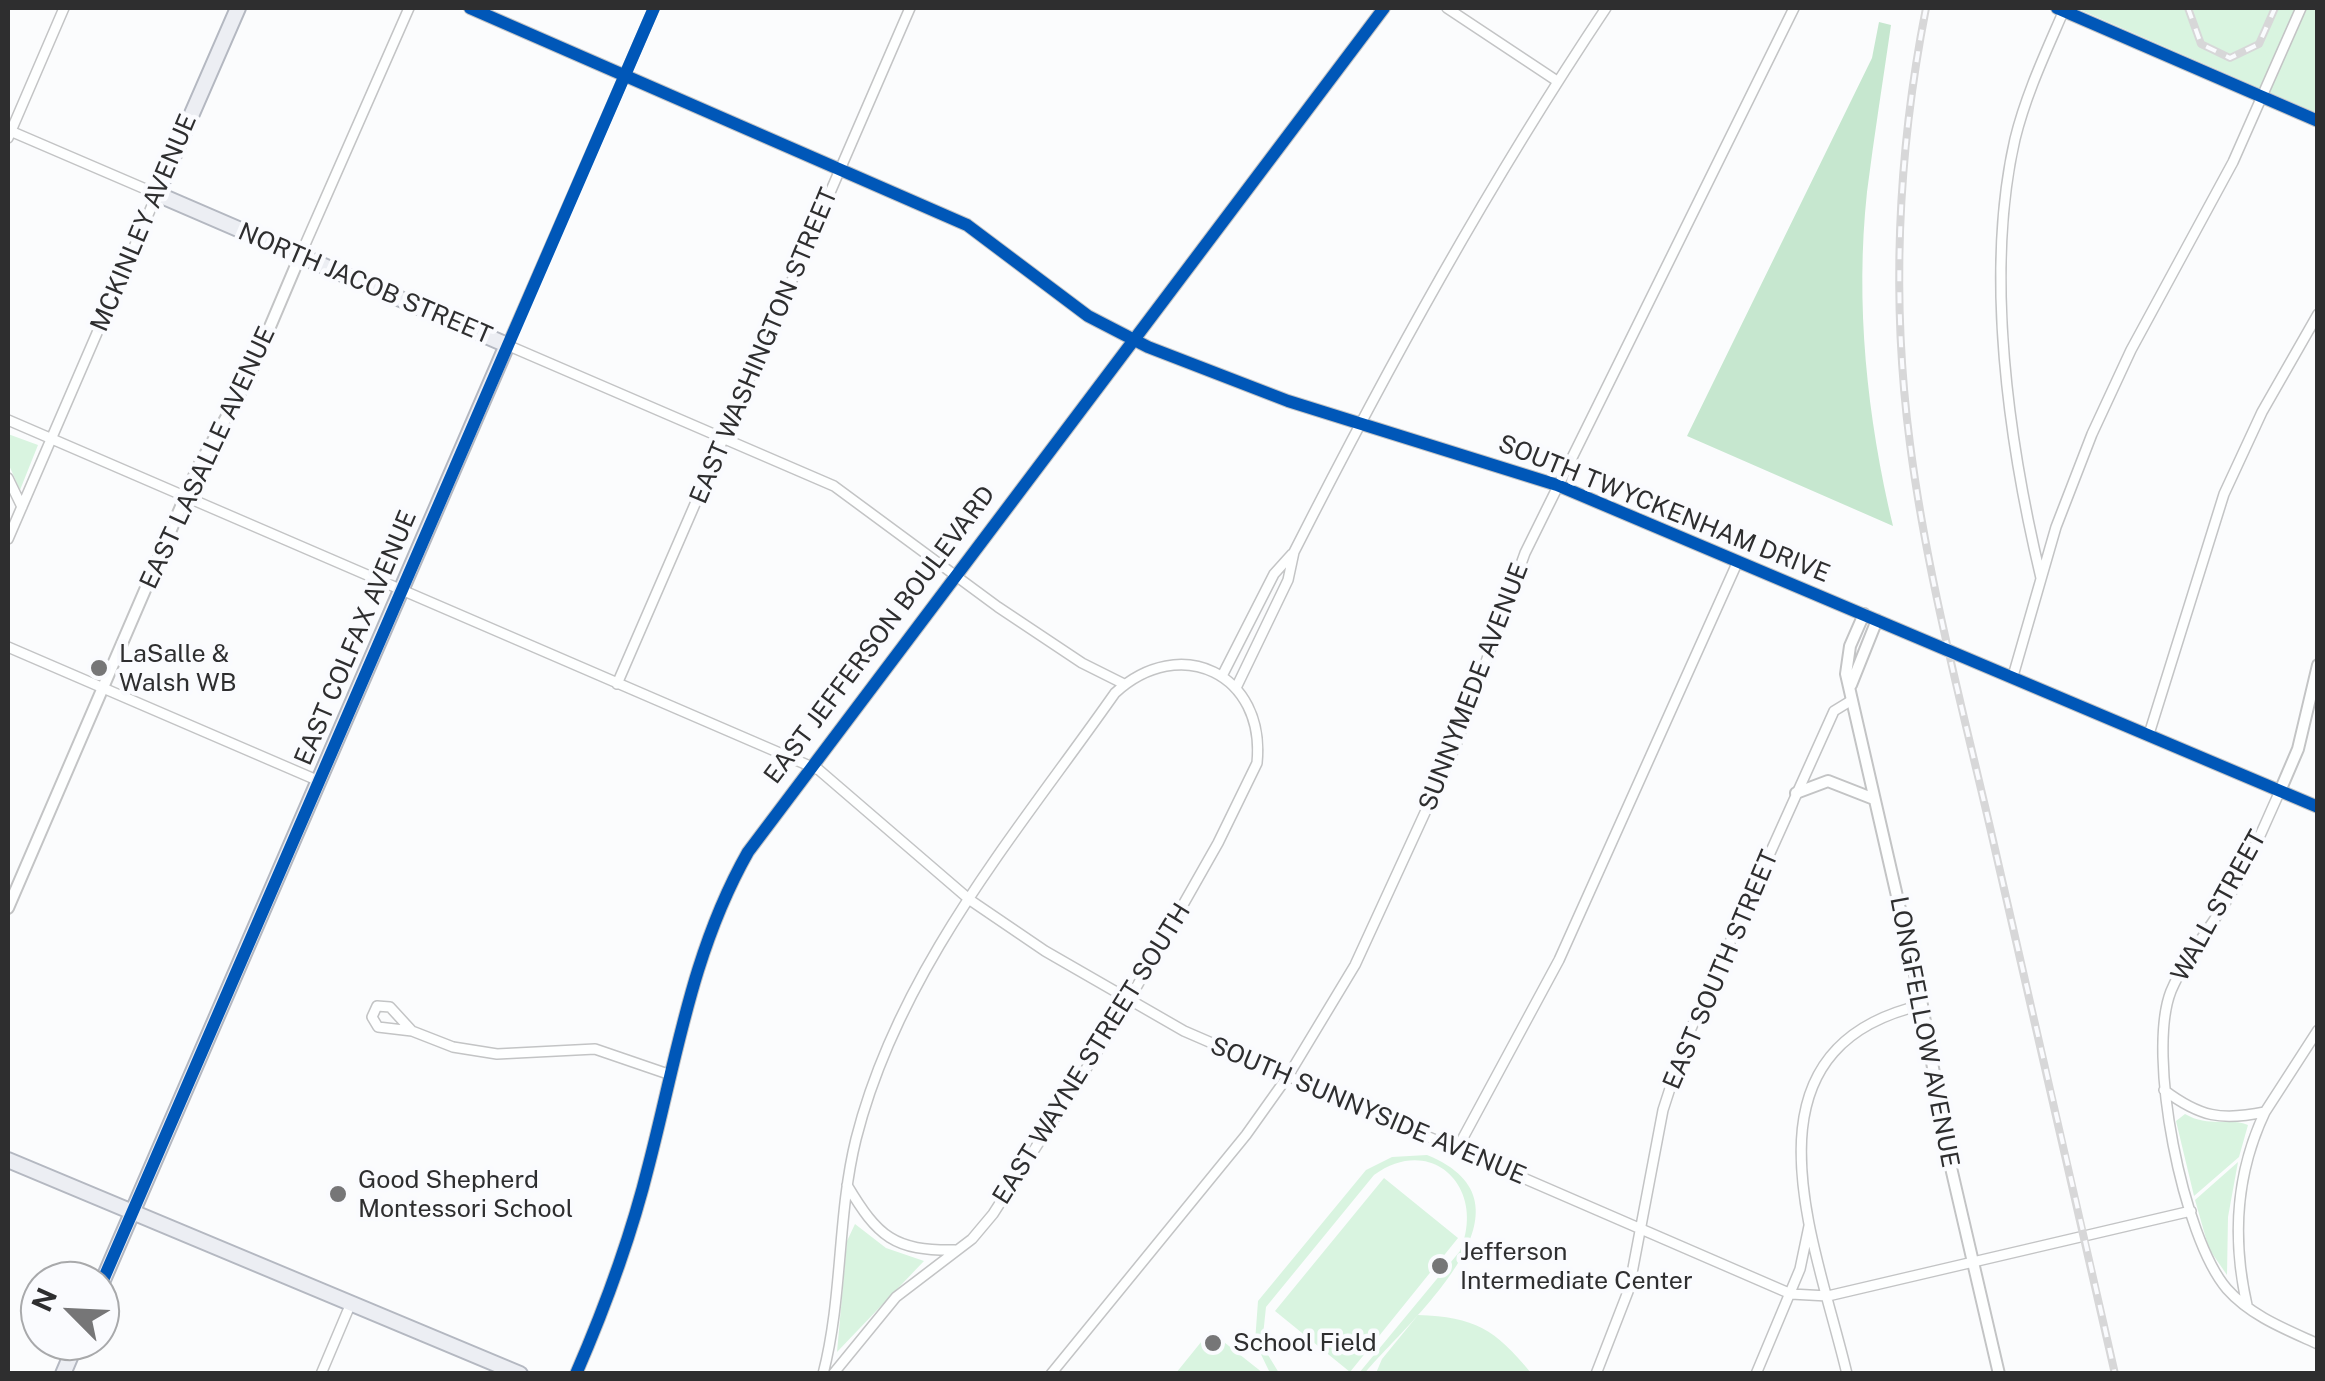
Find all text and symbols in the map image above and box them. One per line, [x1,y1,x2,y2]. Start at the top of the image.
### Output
street label: MCKINLEY AVENUE [85,110,203,336]
street label: EAST WASHINGTON STREET [684,184,844,508]
street label: NORTH JACOB STREET [234,217,496,351]
street label: EAST LASALLE AVENUE [134,322,282,594]
street label: SOUTH TWYCKENHAM DRIVE [1494,429,1834,589]
street label: EAST JEFFERSON BOULEVARD [758,480,1002,790]
street label: EAST COLFAX AVENUE [289,506,423,770]
street label: SUNNYMEDE AVENUE [1413,559,1535,815]
place label: LaSalle & Walsh WB [119,639,237,698]
marker: LaSalle & Walsh WB [88,657,110,679]
street label: WALL STREET [2165,825,2273,987]
street label: EAST SOUTH STREET [1657,846,1785,1094]
street label: LONGFELLOW AVENUE [1883,894,1965,1170]
street label: EAST WAYNE STREET SOUTH [987,898,1197,1210]
street label: SOUTH SUNNYSIDE AVENUE [1206,1031,1530,1191]
place label: Good Shepherd Montessori School [358,1165,573,1224]
marker: Good Shepherd Montessori School [327,1183,349,1205]
place label: Jefferson Intermediate Center [1460,1237,1693,1296]
marker: Jefferson Intermediate Center [1429,1255,1451,1277]
north arrow [20,1261,120,1361]
text: N [24,1283,63,1316]
place label: School Field [1233,1328,1377,1358]
marker: School Field [1202,1332,1224,1354]

